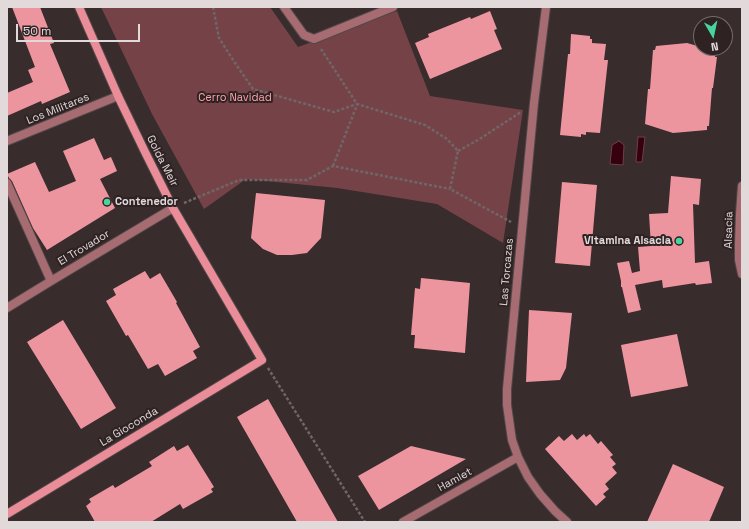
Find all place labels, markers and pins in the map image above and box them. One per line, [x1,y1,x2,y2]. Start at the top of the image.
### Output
place label: Contenedor [115,195,178,209]
marker: Contenedor [102,197,112,207]
place label: Vitamina Alsacia [584,234,671,248]
marker: Vitamina Alsacia [674,236,684,246]

